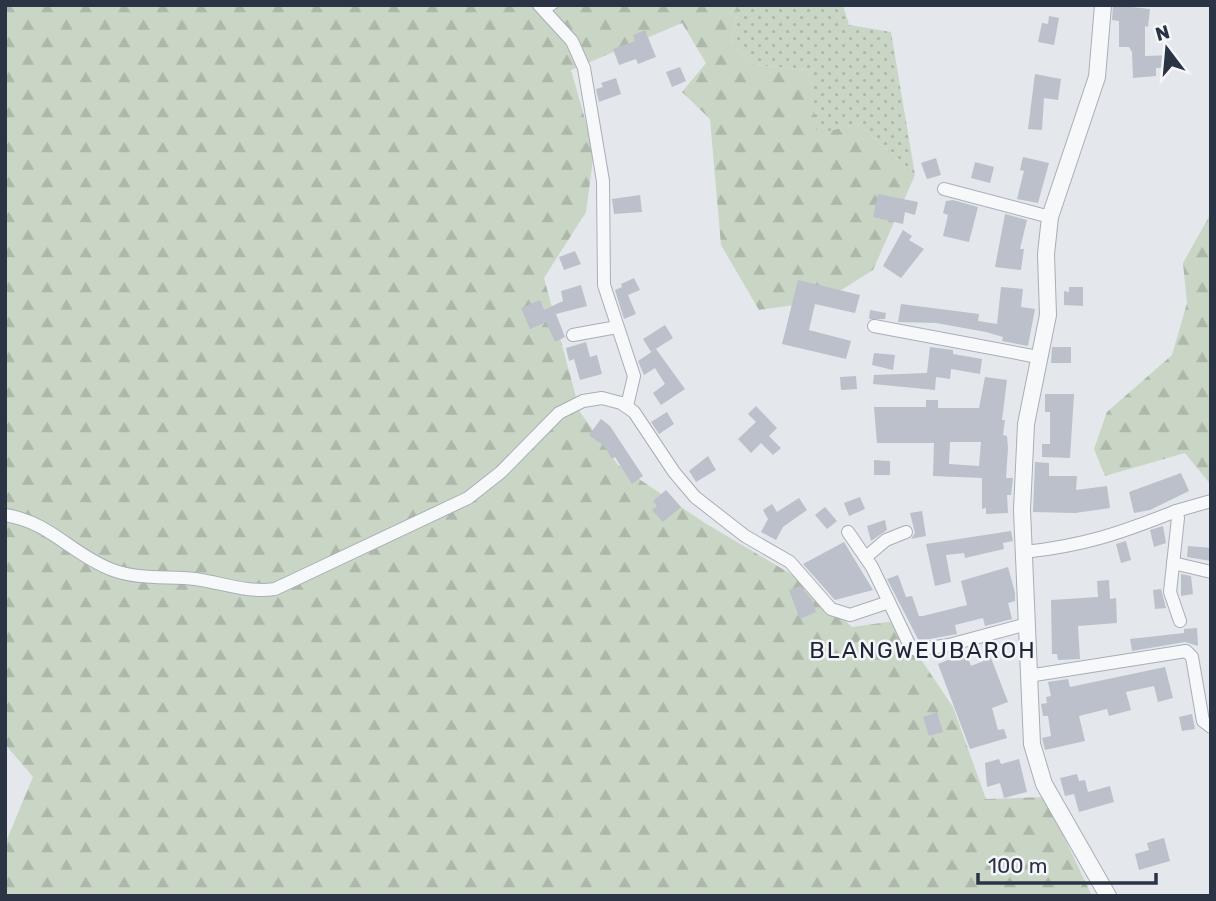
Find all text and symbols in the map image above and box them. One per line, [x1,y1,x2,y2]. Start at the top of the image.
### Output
north arrow [1132,14,1202,84]
text: N [1153,20,1172,46]
district label: BLANGWEUBAROH [809,636,1037,664]
scale bar [978,842,1156,886]
text: 100 m [988,853,1047,878]

